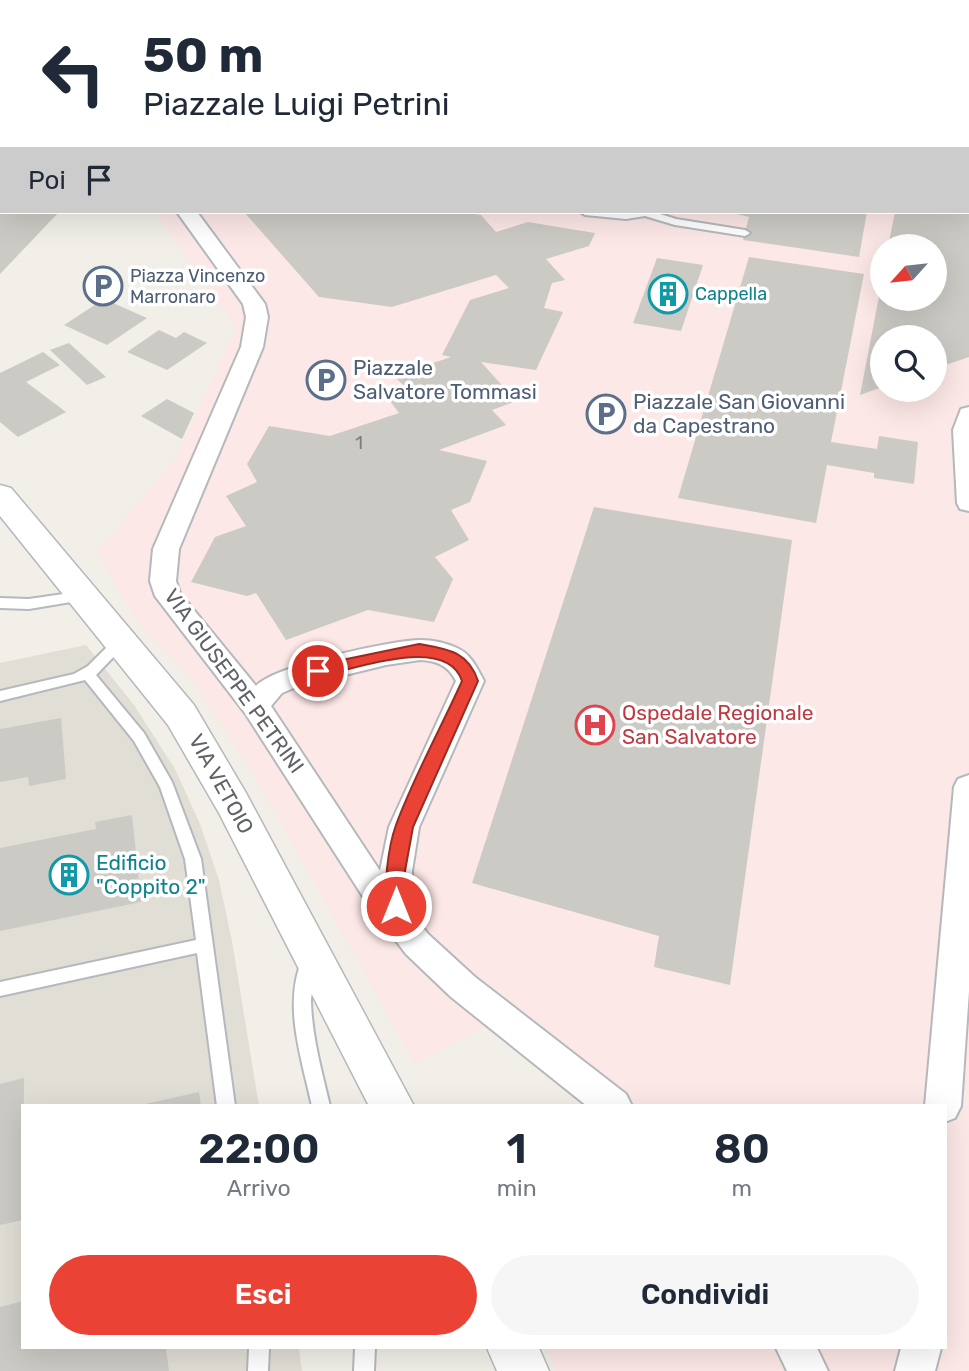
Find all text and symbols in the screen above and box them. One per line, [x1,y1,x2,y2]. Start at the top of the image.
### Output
text: 50 m [143,26,263,84]
icon: left [28,28,119,119]
text: Piazzale Luigi Petrini [143,85,450,123]
icon: arrive [80,161,118,199]
text: Poi [28,165,66,196]
north arrow [870,234,947,312]
map controls [870,234,947,402]
parking icon: Piazza Vincenzo Marronaro [82,265,124,307]
place label: Piazza Vincenzo Marronaro [130,265,265,308]
building icon: Cappella [647,273,689,315]
place label: Cappella [695,283,767,305]
button: search [870,325,947,402]
place label: Piazzale Salvatore Tommasi [353,355,537,404]
parking icon: Piazzale Salvatore Tommasi [305,359,347,401]
place label: Piazzale San Giovanni da Capestrano [633,389,845,438]
parking icon: Piazzale San Giovanni da Capestrano [585,393,627,435]
house number: 1 [355,432,363,454]
street label: VIA GIUSEPPE PETRINI [159,584,310,778]
pin [288,641,348,701]
icon: arrive [299,652,337,690]
place label: Ospedale Regionale San Salvatore [622,700,814,749]
hospital icon: Ospedale Regionale San Salvatore [574,704,616,746]
street label: VIA VETOIO [184,730,259,838]
place label: Edificio "Coppito 2" [96,850,206,899]
building icon: Edificio "Coppito 2" [48,854,90,896]
position arrow [359,869,433,943]
text: 22:00 [198,1124,319,1174]
text: 1 [507,1124,527,1174]
text: 80 [714,1124,770,1174]
text: Arrivo [227,1174,291,1202]
text: min [497,1174,537,1202]
text: m [732,1174,752,1202]
button: Esci [49,1255,477,1335]
button: Condividi [491,1255,919,1335]

